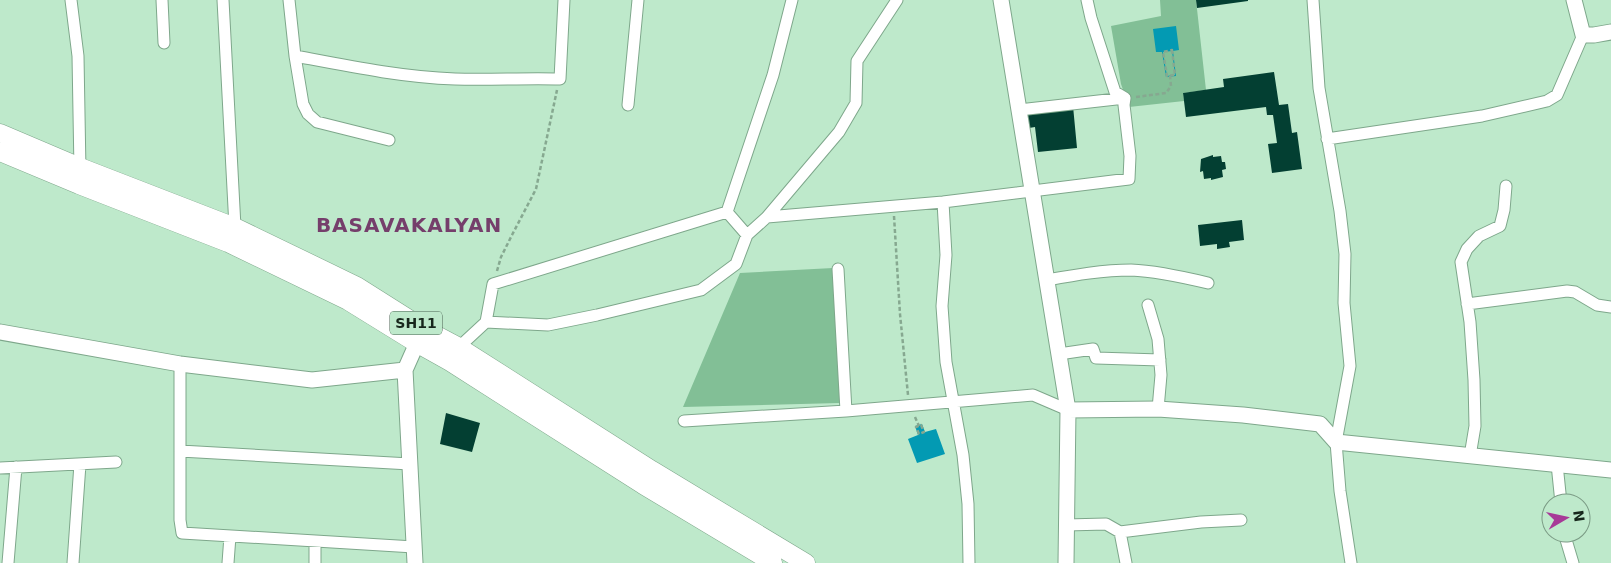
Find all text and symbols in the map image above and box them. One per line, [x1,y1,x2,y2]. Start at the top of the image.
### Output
district label: BASAVAKALYAN [316,213,502,237]
road number: SH11 [390,312,442,334]
north arrow [1541,493,1591,543]
text: N [1570,509,1588,523]

